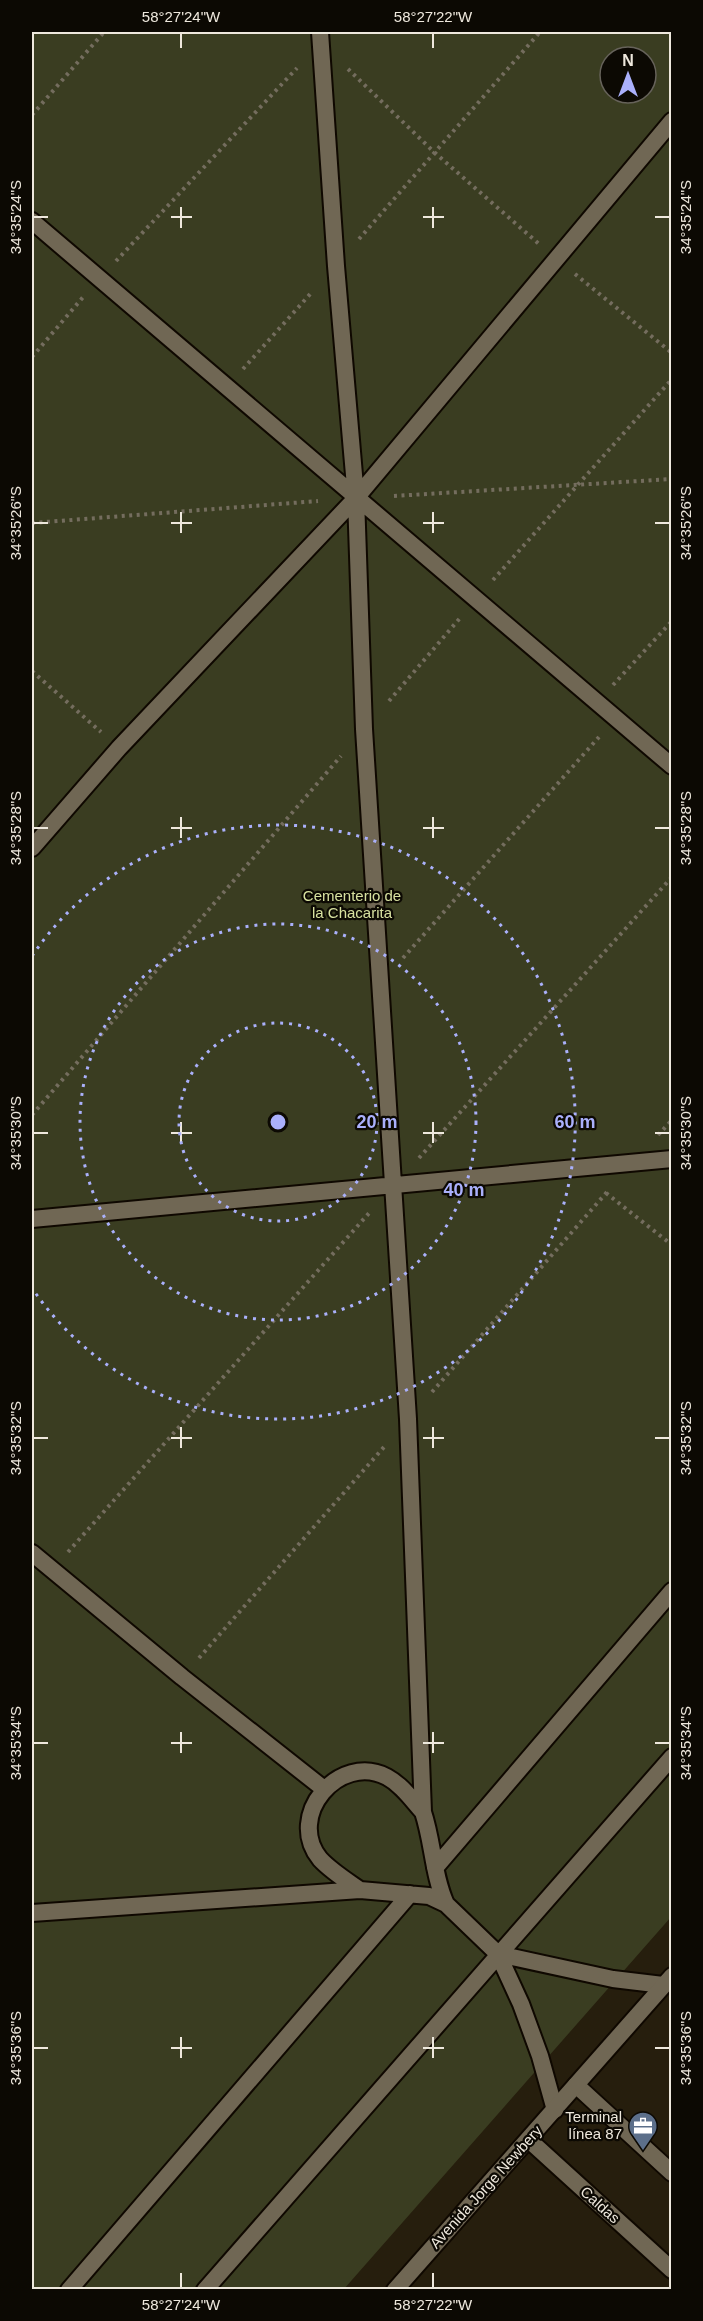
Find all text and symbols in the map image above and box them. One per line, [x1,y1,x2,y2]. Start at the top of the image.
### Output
text: 58°27'24"W [142,8,221,25]
text: 58°27'22"W [394,8,473,25]
north arrow [598,45,658,105]
text: N [622,52,634,69]
text: 34°35'24"S [7,180,24,254]
text: 34°35'24"S [677,180,694,254]
text: 34°35'26"S [7,486,24,560]
text: 34°35'26"S [677,486,694,560]
text: 34°35'28"S [7,791,24,865]
text: 34°35'28"S [677,791,694,865]
park label: Cementerio de la Chacarita [303,887,401,921]
text: 34°35'30"S [7,1096,24,1170]
text: 34°35'30"S [677,1096,694,1170]
centre of rings [268,1112,288,1132]
text: 20 m [356,1112,398,1132]
text: 60 m [554,1112,596,1132]
text: 40 m [443,1180,485,1200]
text: 34°35'32"S [7,1401,24,1475]
text: 34°35'32"S [677,1401,694,1475]
text: 34°35'34"S [7,1706,24,1780]
text: 34°35'34"S [677,1706,694,1780]
text: 34°35'36"S [7,2011,24,2085]
text: 34°35'36"S [677,2011,694,2085]
place label: Terminal línea 87 [565,2108,622,2142]
office icon: Terminal línea 87 [627,2110,659,2152]
street label: Avenida Jorge Newbery [426,2122,545,2251]
street label: Caldas [577,2183,623,2227]
text: 58°27'24"W [142,2296,221,2313]
text: 58°27'22"W [394,2296,473,2313]

